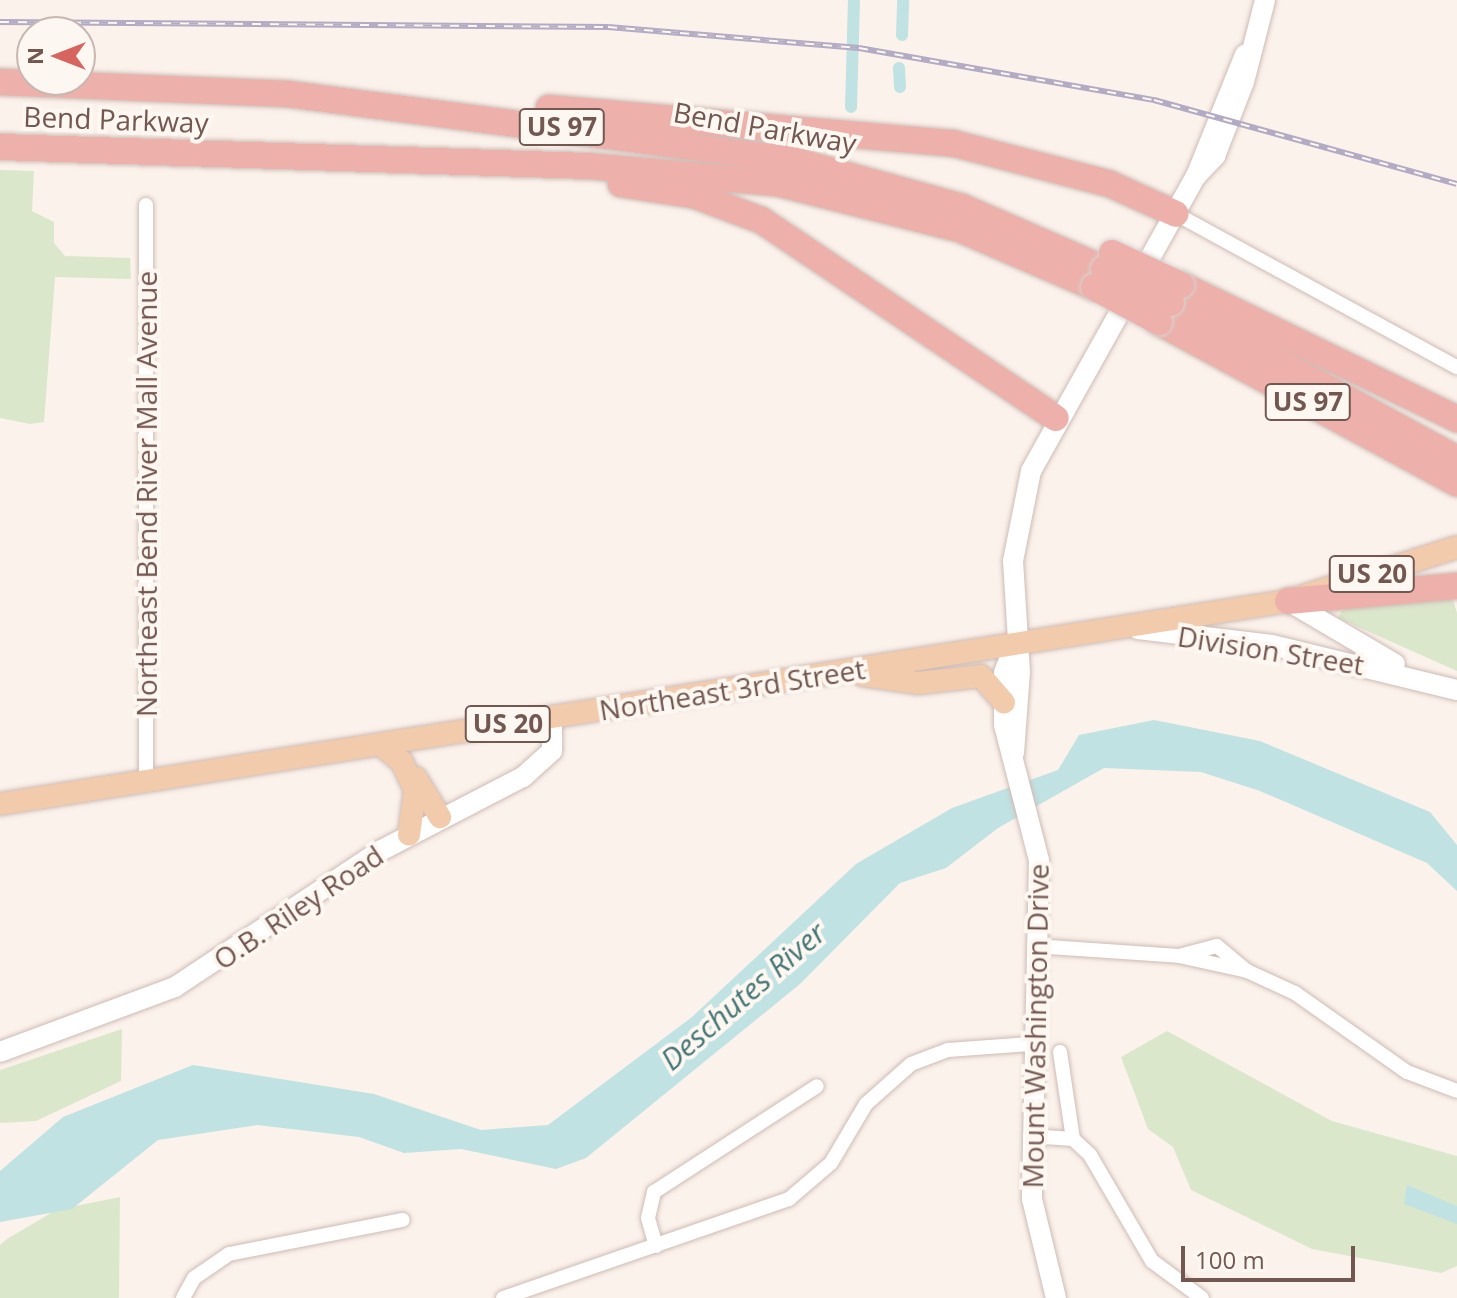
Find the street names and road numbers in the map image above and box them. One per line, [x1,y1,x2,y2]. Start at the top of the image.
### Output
street label: Bend Parkway [671,94,859,160]
street label: Bend Parkway [23,99,209,139]
road number: US 97 [518,105,606,149]
street label: Northeast Bend River Mall Avenue [129,271,163,717]
road number: US 97 [1264,380,1352,424]
road number: US 20 [1328,552,1416,596]
street label: Division Street [1175,619,1367,681]
street label: Northeast 3rd Street [597,651,867,727]
road number: US 20 [464,702,552,746]
street label: O.B. Riley Road [207,838,389,976]
street label: Mount Washington Drive [1015,863,1055,1189]

